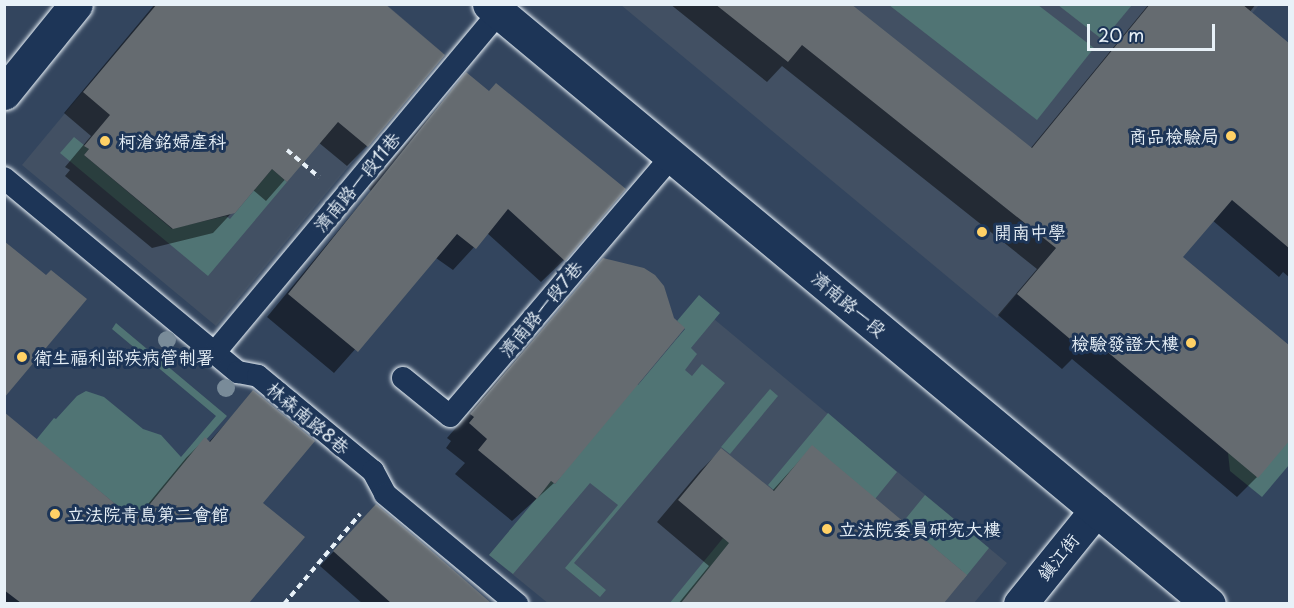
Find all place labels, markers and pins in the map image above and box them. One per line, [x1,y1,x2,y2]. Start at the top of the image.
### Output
place label: 商品檢驗局 [1129,125,1219,147]
marker: 商品檢驗局 [1224,129,1238,143]
place label: 柯滄銘婦產科 [118,130,226,152]
marker: 柯滄銘婦產科 [96,132,114,150]
place label: 開南中學 [994,221,1066,243]
marker: 開南中學 [975,225,989,239]
place label: 檢驗發證大樓 [1071,332,1179,354]
marker: 檢驗發證大樓 [1184,336,1198,350]
place label: 衛生福利部疾病管制署 [34,346,214,368]
marker: 衛生福利部疾病管制署 [15,350,29,364]
place label: 立法院青島第二會館 [67,503,229,525]
marker: 立法院青島第二會館 [48,507,62,521]
place label: 立法院委員研究大樓 [839,518,1001,540]
marker: 立法院委員研究大樓 [820,522,834,536]

